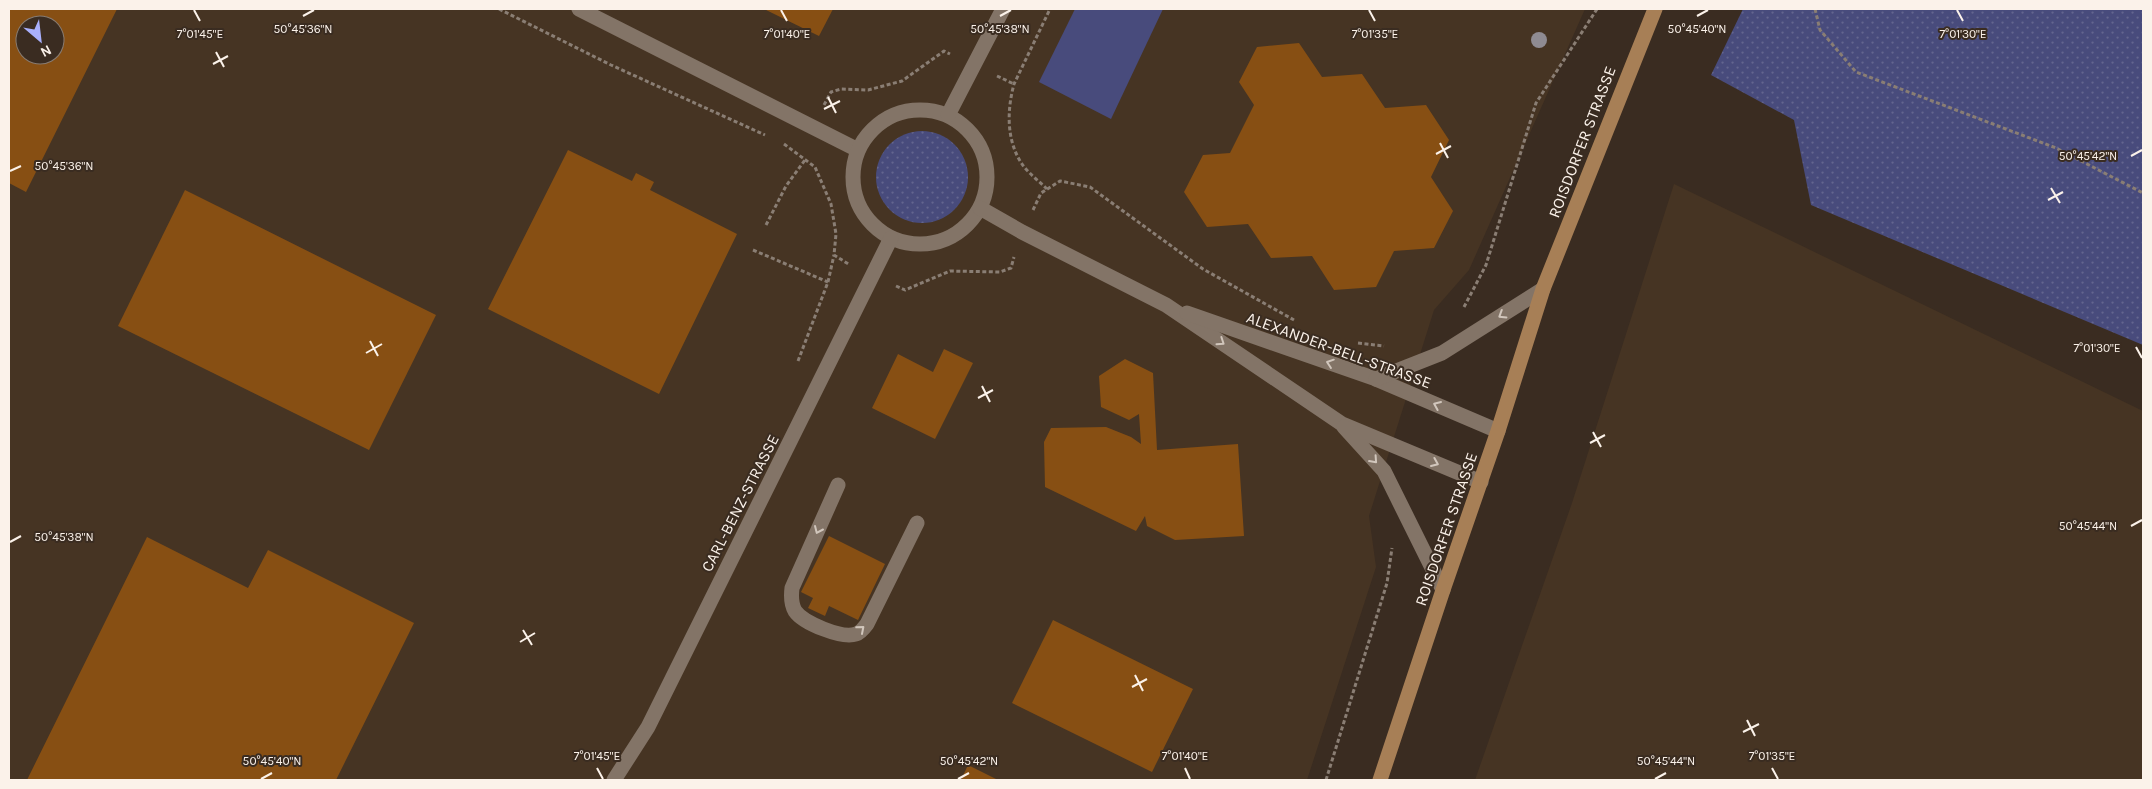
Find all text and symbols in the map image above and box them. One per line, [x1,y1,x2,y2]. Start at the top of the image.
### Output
north arrow [15,15,65,65]
text: 50°45'36"N [274,22,332,36]
text: 50°45'38"N [970,22,1030,36]
text: 50°45'40"N [1668,22,1726,36]
text: 7°01'45"E [177,27,223,41]
text: 7°01'40"E [764,27,810,41]
text: 7°01'35"E [1352,27,1398,41]
text: 7°01'30"E [1939,27,1987,41]
text: N [37,41,54,61]
street label: ROISDORFER STRASSE [1544,63,1620,221]
text: 50°45'42"N [2059,149,2117,163]
text: 50°45'36"N [35,159,93,173]
street label: ALEXANDER-BELL-STRASSE [1244,308,1434,392]
one-way arrow [1499,308,1508,318]
one-way arrow [1215,336,1224,346]
text: 7°01'30"E [2073,341,2121,355]
one-way arrow [1326,359,1335,369]
one-way arrow [1433,401,1442,412]
street label: CARL-BENZ-STRASSE [697,431,783,575]
street label: ROISDORFER STRASSE [1411,450,1481,608]
one-way arrow [1368,455,1377,464]
one-way arrow [1430,457,1439,467]
text: 50°45'44"N [2059,519,2117,533]
one-way arrow [814,525,824,534]
text: 50°45'38"N [34,530,94,544]
one-way arrow [856,626,865,635]
text: 7°01'45"E [574,749,620,763]
text: 7°01'40"E [1162,749,1208,763]
text: 7°01'35"E [1749,749,1795,763]
text: 50°45'40"N [243,754,301,768]
text: 50°45'42"N [940,754,998,768]
text: 50°45'44"N [1637,754,1695,768]

